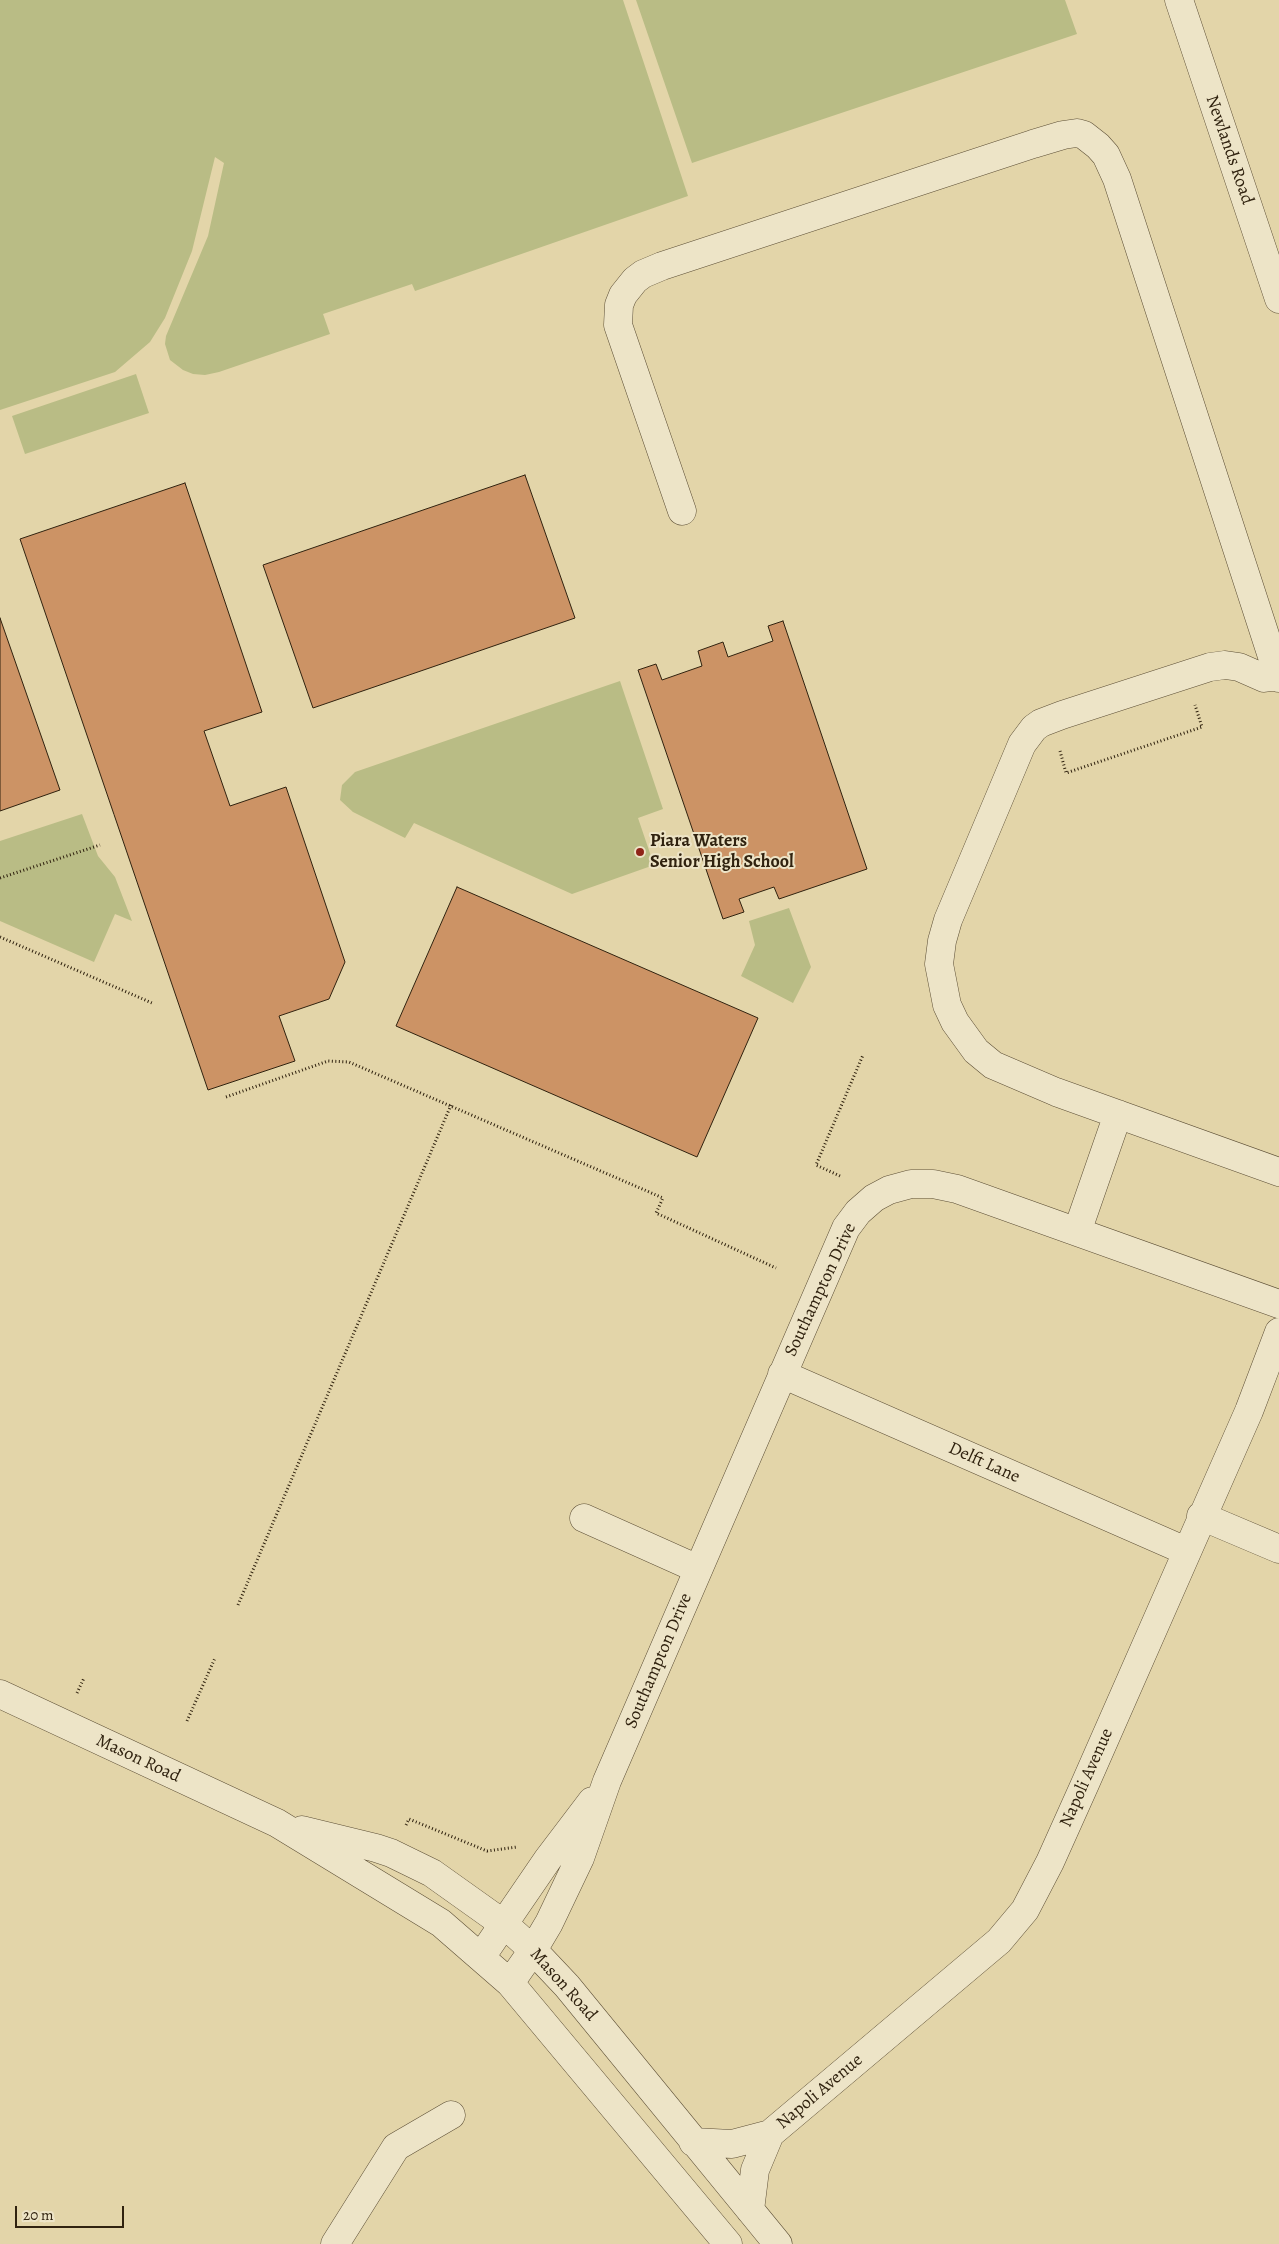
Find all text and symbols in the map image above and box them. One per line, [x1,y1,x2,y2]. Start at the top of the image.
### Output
street label: Newlands Road [1200,93,1258,207]
place label: Piara Waters Senior High School [650,831,794,874]
marker: Piara Waters Senior High School [634,846,646,858]
street label: Southampton Drive [781,1220,861,1360]
street label: Delft Lane [945,1438,1023,1488]
street label: Southampton Drive [621,1590,697,1732]
street label: Napoli Avenue [1056,1725,1118,1831]
street label: Mason Road [92,1730,184,1788]
street label: Mason Road [525,1944,601,2026]
street label: Napoli Avenue [772,2050,868,2134]
scale bar [18,2196,126,2228]
text: 20 m [23,2205,54,2225]

